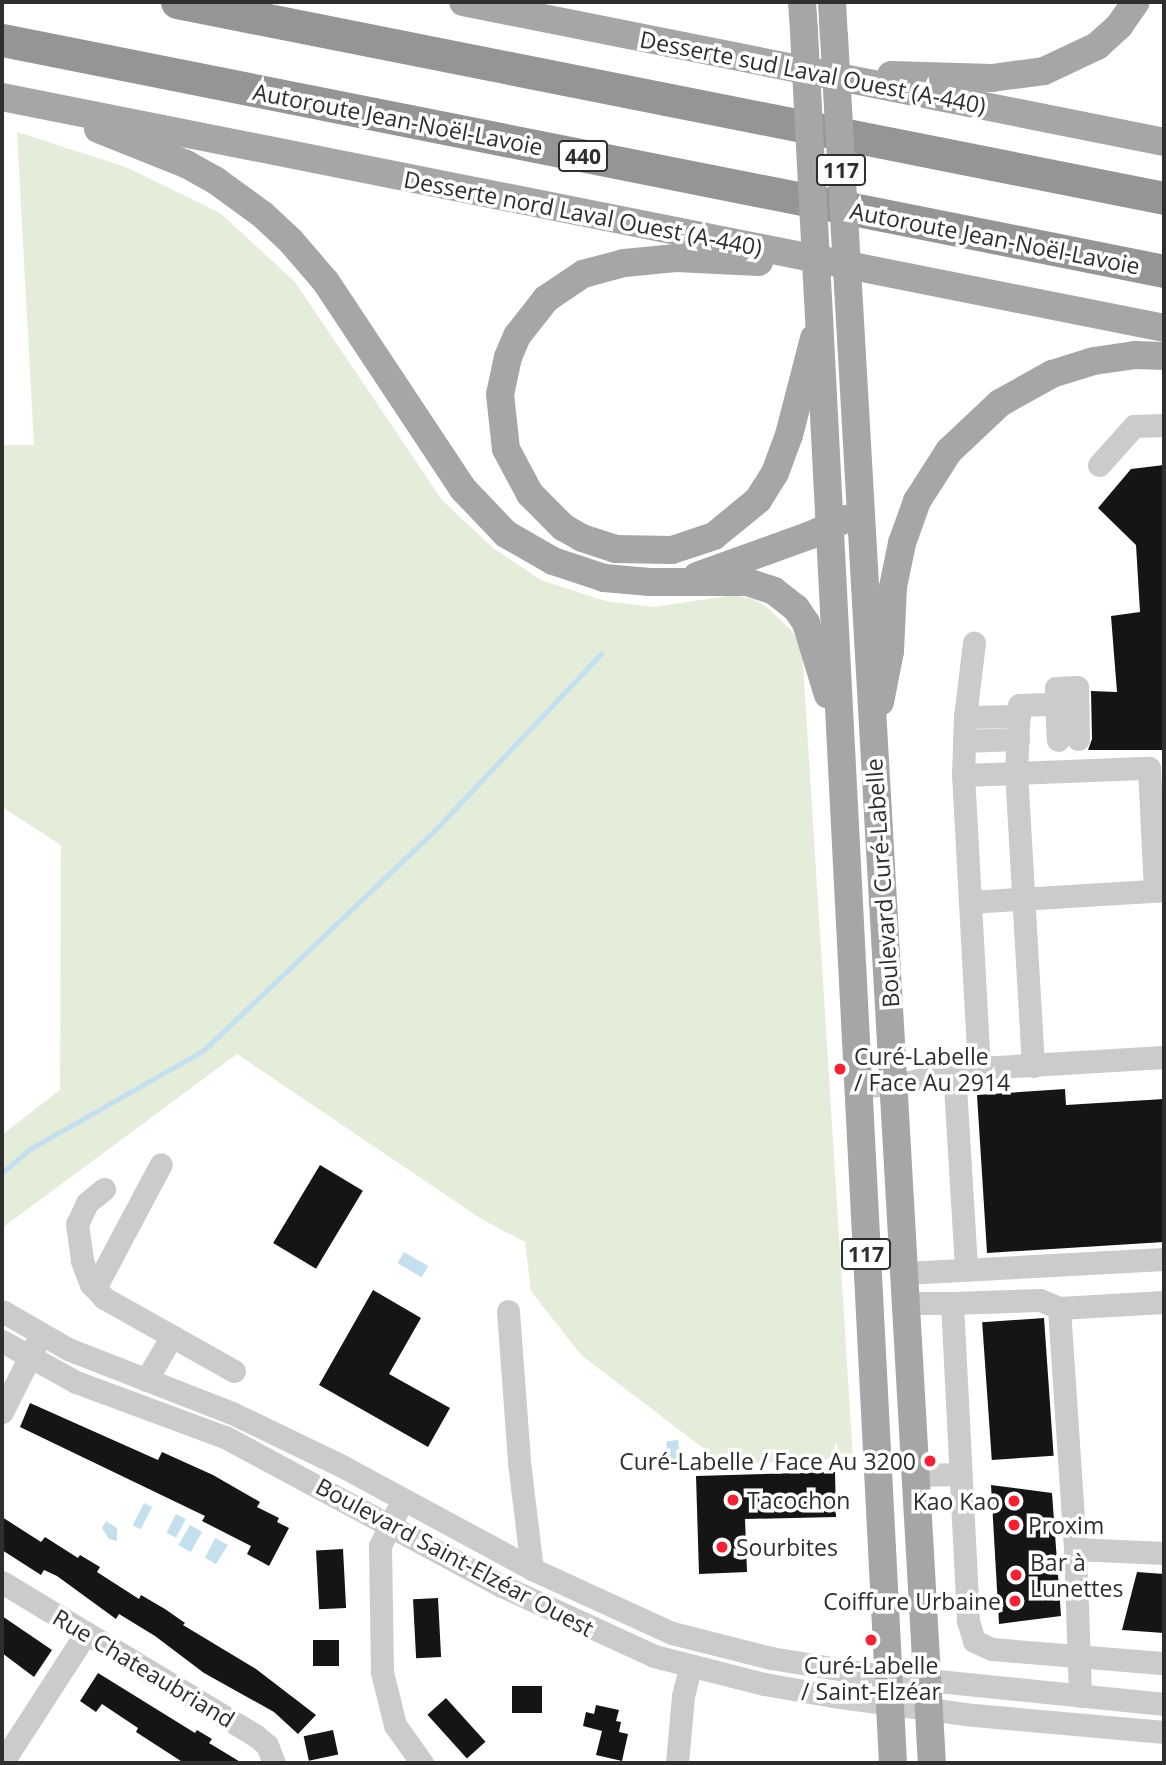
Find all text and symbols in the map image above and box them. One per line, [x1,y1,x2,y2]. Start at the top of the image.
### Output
street label: Desserte sud Laval Ouest (A-440) [638,25,988,119]
street label: Autoroute Jean-Noël-Lavoie [251,77,545,161]
road number: 440 [557,138,609,174]
road number: 117 [815,152,867,188]
street label: Desserte nord Laval Ouest (A-440) [402,165,764,261]
street label: Autoroute Jean-Noël-Lavoie [848,196,1142,280]
street label: Boulevard Curé-Labelle [860,757,904,1009]
place label: Curé-Labelle / Face Au 2914 [854,1042,1010,1096]
marker: Curé-Labelle / Face Au 2914 [832,1061,848,1077]
road number: 117 [840,1236,892,1272]
place label: Curé-Labelle / Face Au 3200 [619,1447,916,1475]
marker: Curé-Labelle / Face Au 3200 [922,1453,938,1469]
street label: Boulevard Saint-Elzéar Ouest [311,1472,599,1642]
place label: Tacochon [747,1486,850,1514]
place label: Kao Kao [913,1487,1000,1515]
marker: Tacochon [725,1492,741,1508]
marker: Kao Kao [1006,1493,1022,1509]
place label: Proxim [1028,1511,1104,1539]
marker: Proxim [1006,1517,1022,1533]
place label: Sourbites [736,1533,838,1561]
marker: Sourbites [714,1539,730,1555]
place label: Bar à Lunettes [1030,1548,1123,1602]
marker: Bar à Lunettes [1008,1567,1024,1583]
place label: Coiffure Urbaine [823,1587,1001,1615]
marker: Coiffure Urbaine [1007,1593,1023,1609]
street label: Rue Chateaubriand [48,1603,240,1733]
marker: Curé-Labelle / Saint-Elzéar [863,1632,879,1648]
place label: Curé-Labelle / Saint-Elzéar [801,1651,941,1705]

